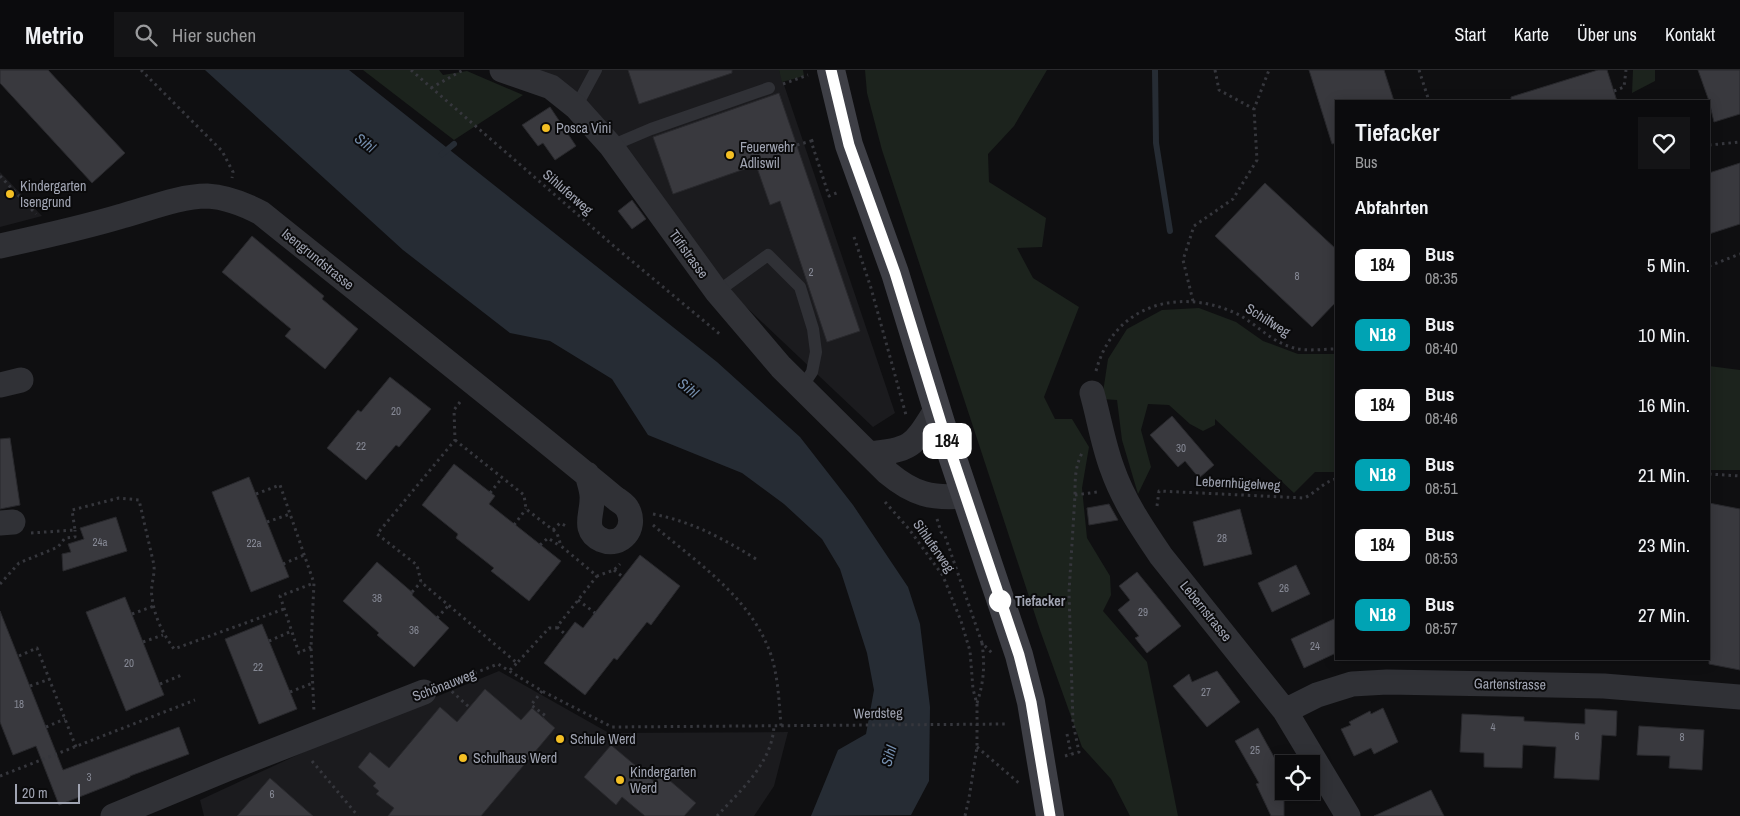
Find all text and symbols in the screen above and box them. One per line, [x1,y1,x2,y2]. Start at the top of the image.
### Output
search box [114,12,464,57]
text: Metrio [25,19,84,51]
icon: search [132,21,160,49]
text: Hier suchen [172,22,256,48]
text: Start [1455,22,1486,47]
text: Karte [1514,22,1549,47]
text: Über uns [1577,22,1637,47]
text: Kontakt [1665,22,1715,47]
text: Tiefacker [1355,116,1440,148]
button: heart [1638,117,1690,169]
place label: Posca Vini [556,119,611,137]
marker: Posca Vini [540,122,552,134]
water label: Sihl [351,128,380,158]
place label: Feuerwehr Adliswil [739,138,794,172]
marker: Feuerwehr Adliswil [724,149,736,161]
text: Bus [1355,151,1378,173]
street label: Sihluferweg [539,165,597,219]
place label: Kindergarten Isengrund [20,177,86,211]
marker: Kindergarten Isengrund [4,188,16,200]
text: Abfahrten [1355,194,1429,220]
street label: Isengrundstrasse [278,224,358,294]
street label: Tüfistrasse [665,226,713,282]
text: Bus [1425,241,1454,267]
text: 184 [1370,252,1395,277]
text: 5 Min. [1647,252,1690,278]
house number: 2 [808,265,814,279]
text: 08:35 [1425,267,1458,289]
house number: 8 [1294,269,1300,283]
street label: Schilfweg [1242,299,1294,341]
text: Bus [1425,311,1454,337]
text: N18 [1369,322,1396,347]
text: 10 Min. [1638,322,1690,348]
text: 08:40 [1425,337,1458,359]
water label: Sihl [673,373,703,403]
text: Bus [1425,381,1454,407]
text: 184 [1370,392,1395,417]
text: 16 Min. [1638,392,1690,418]
house number: 20 [391,404,401,418]
text: 08:46 [1425,407,1458,429]
line badge: 184 [918,425,976,457]
text: 184 [935,428,959,453]
house number: 22 [356,439,366,453]
house number: 30 [1176,441,1186,455]
text: Bus [1425,451,1454,477]
text: N18 [1369,462,1396,487]
text: 21 Min. [1638,462,1690,488]
street label: Lebernhügelweg [1195,472,1281,494]
text: 08:51 [1425,477,1458,499]
street label: Sihluferweg [909,516,959,576]
text: Bus [1425,521,1454,547]
house number: 28 [1217,531,1227,545]
text: 184 [1370,532,1395,557]
text: 23 Min. [1638,532,1690,558]
house number: 24a [92,535,108,549]
house number: 22a [246,536,262,550]
text: 08:53 [1425,547,1458,569]
street label: Lebernstrasse [1176,577,1236,645]
house number: 26 [1279,581,1289,595]
marker: Tiefacker [989,590,1011,612]
house number: 38 [372,591,382,605]
text: Bus [1425,591,1454,617]
place label: Tiefacker [1015,592,1066,610]
text: N18 [1369,602,1396,627]
text: 27 Min. [1638,602,1690,628]
house number: 29 [1138,605,1148,619]
text: 08:57 [1425,617,1458,639]
house number: 36 [409,623,419,637]
house number: 24 [1310,639,1320,653]
house number: 20 [124,656,134,670]
house number: 22 [253,660,263,674]
street label: Schönauweg [410,664,479,705]
street label: Gartenstrasse [1474,674,1546,694]
house number: 27 [1201,685,1211,699]
house number: 18 [14,697,24,711]
street label: Werdsteg [853,704,903,722]
house number: 4 [1490,720,1496,734]
house number: 6 [1574,729,1580,743]
place label: Schule Werd [570,730,636,748]
house number: 8 [1679,730,1685,744]
marker: Schule Werd [554,733,566,745]
water label: Sihl [875,742,902,769]
house number: 25 [1250,743,1260,757]
place label: Schulhaus Werd [473,749,557,767]
marker: Schulhaus Werd [457,752,469,764]
map controls [1275,755,1320,800]
button: locate [1275,755,1320,800]
place label: Kindergarten Werd [630,763,696,797]
house number: 3 [86,770,92,784]
marker: Kindergarten Werd [614,774,626,786]
scale bar [15,781,80,804]
text: 20 m [22,784,48,802]
house number: 6 [269,787,275,801]

